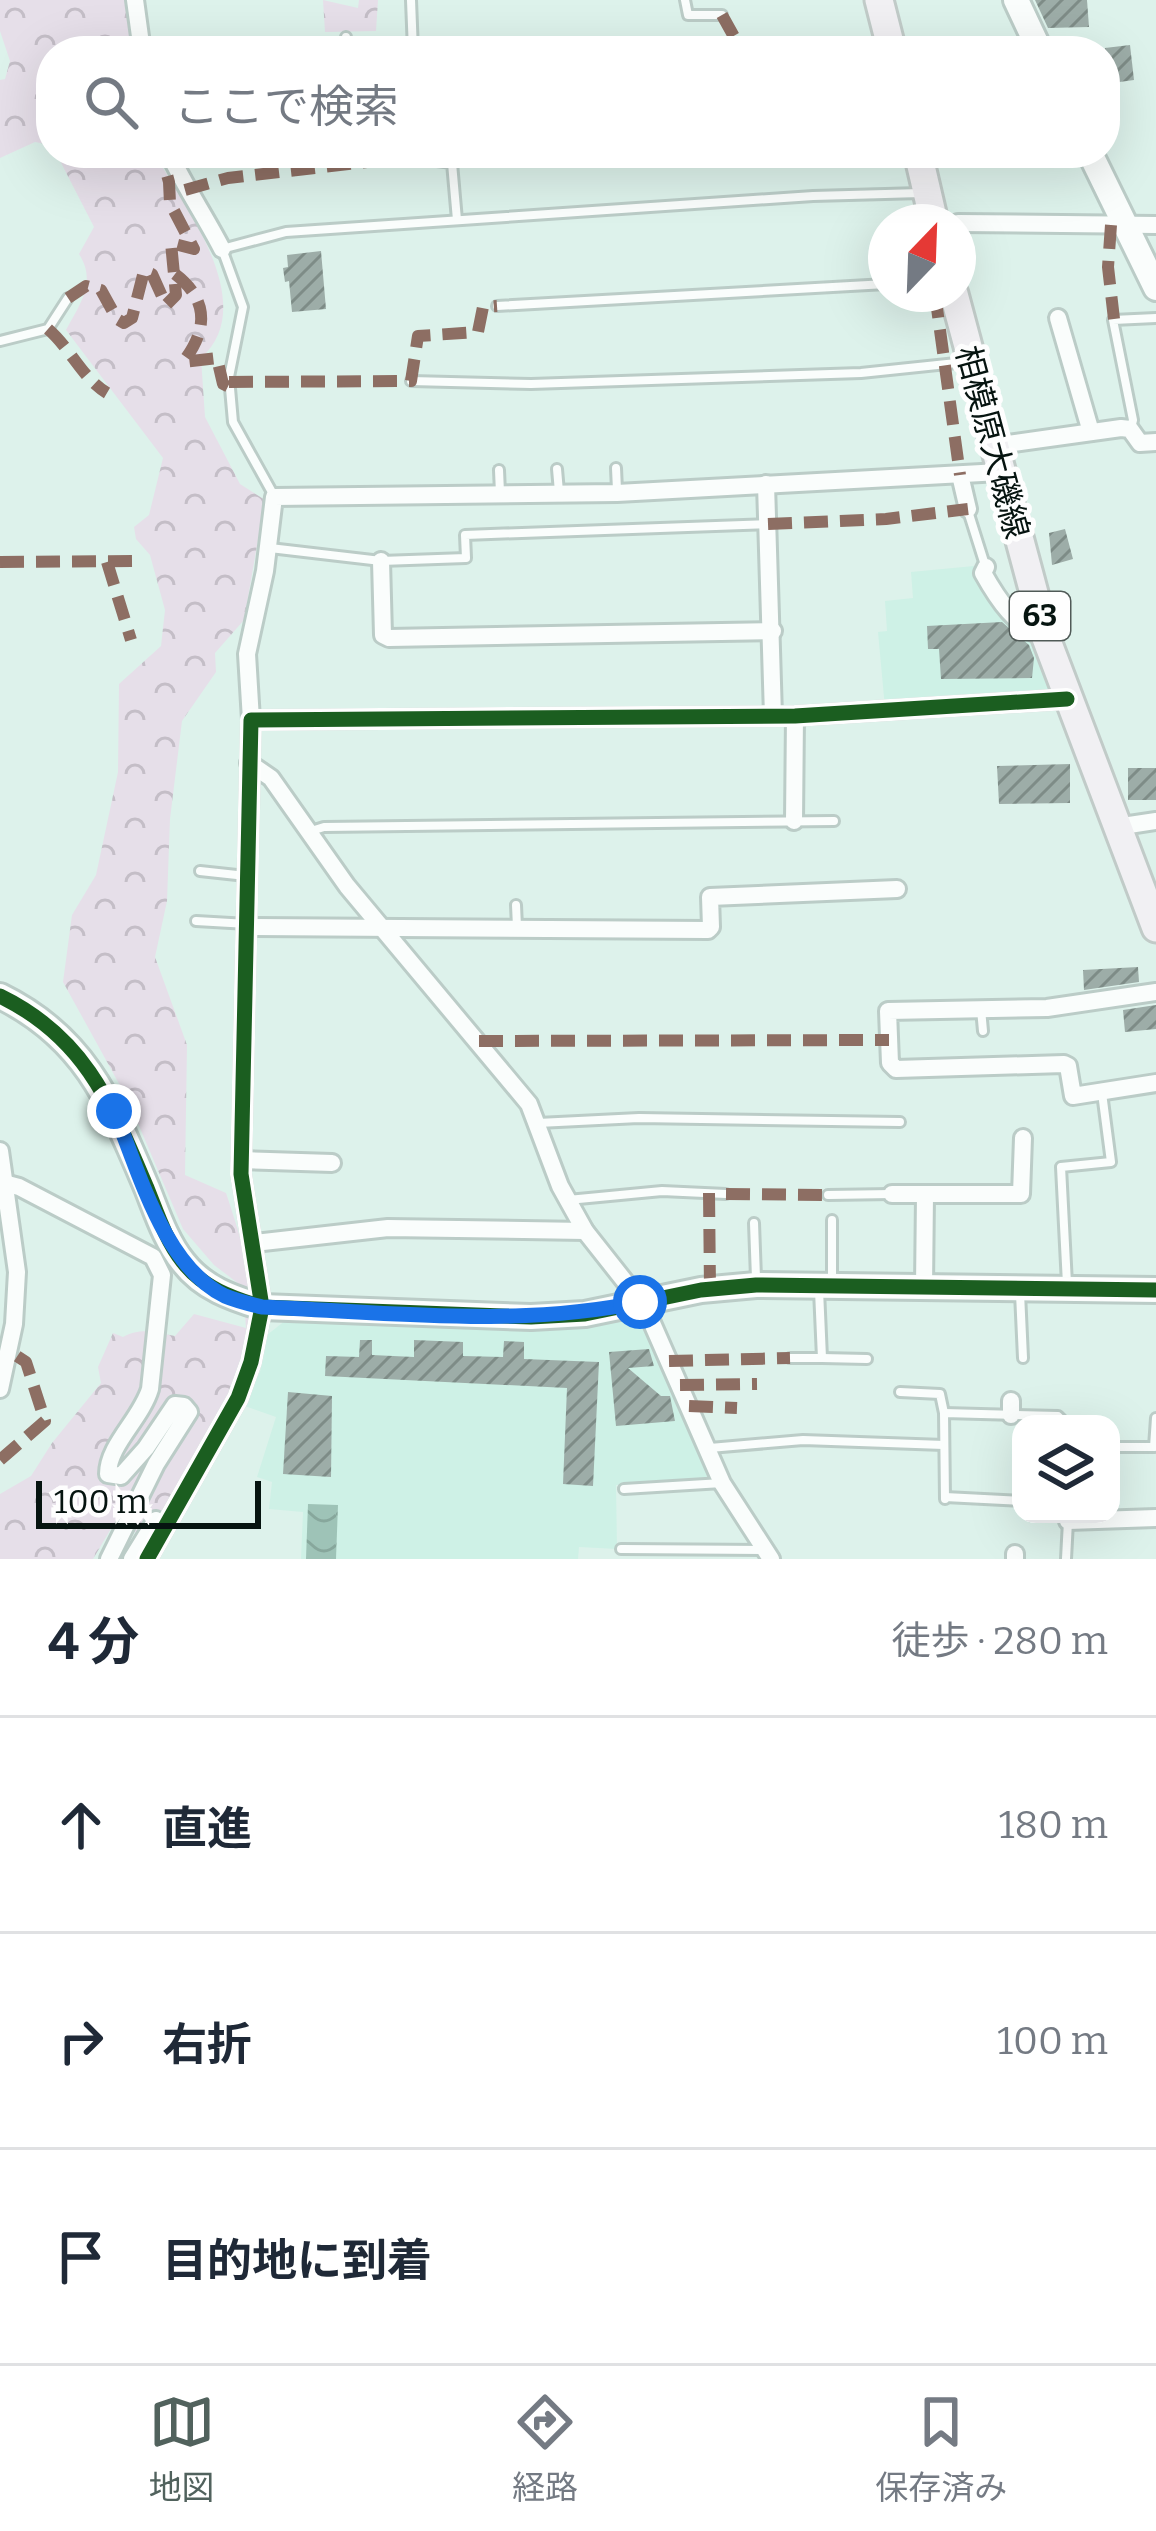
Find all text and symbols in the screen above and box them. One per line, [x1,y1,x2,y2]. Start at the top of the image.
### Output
search box [36,36,1120,168]
icon: search [78,69,144,135]
text: ここで検索 [174,80,399,134]
north arrow [868,204,976,312]
street label: 相模原大磯線 [947,341,1037,543]
road number: 63 [1010,592,1070,640]
route end [87,1084,141,1138]
route start [613,1275,667,1329]
map controls [1012,1415,1120,1523]
button: layers [1012,1415,1120,1523]
scale bar [36,1475,261,1528]
text: 100 m [54,1482,148,1522]
text: 4 分 [48,1611,139,1673]
text: 徒歩 · 280 m [892,1618,1108,1664]
icon: ahead [48,1792,114,1858]
text: 直進 [162,1802,252,1856]
text: 180 m [999,1802,1108,1848]
icon: right [48,2008,114,2074]
text: 右折 [162,2018,252,2072]
text: 100 m [997,2018,1108,2064]
icon: arrive [48,2224,114,2290]
text: 目的地に到着 [162,2234,432,2288]
tab: 地図 [149,2389,215,2509]
tab: 経路 [512,2389,578,2509]
tab: 保存済み [875,2389,1007,2509]

